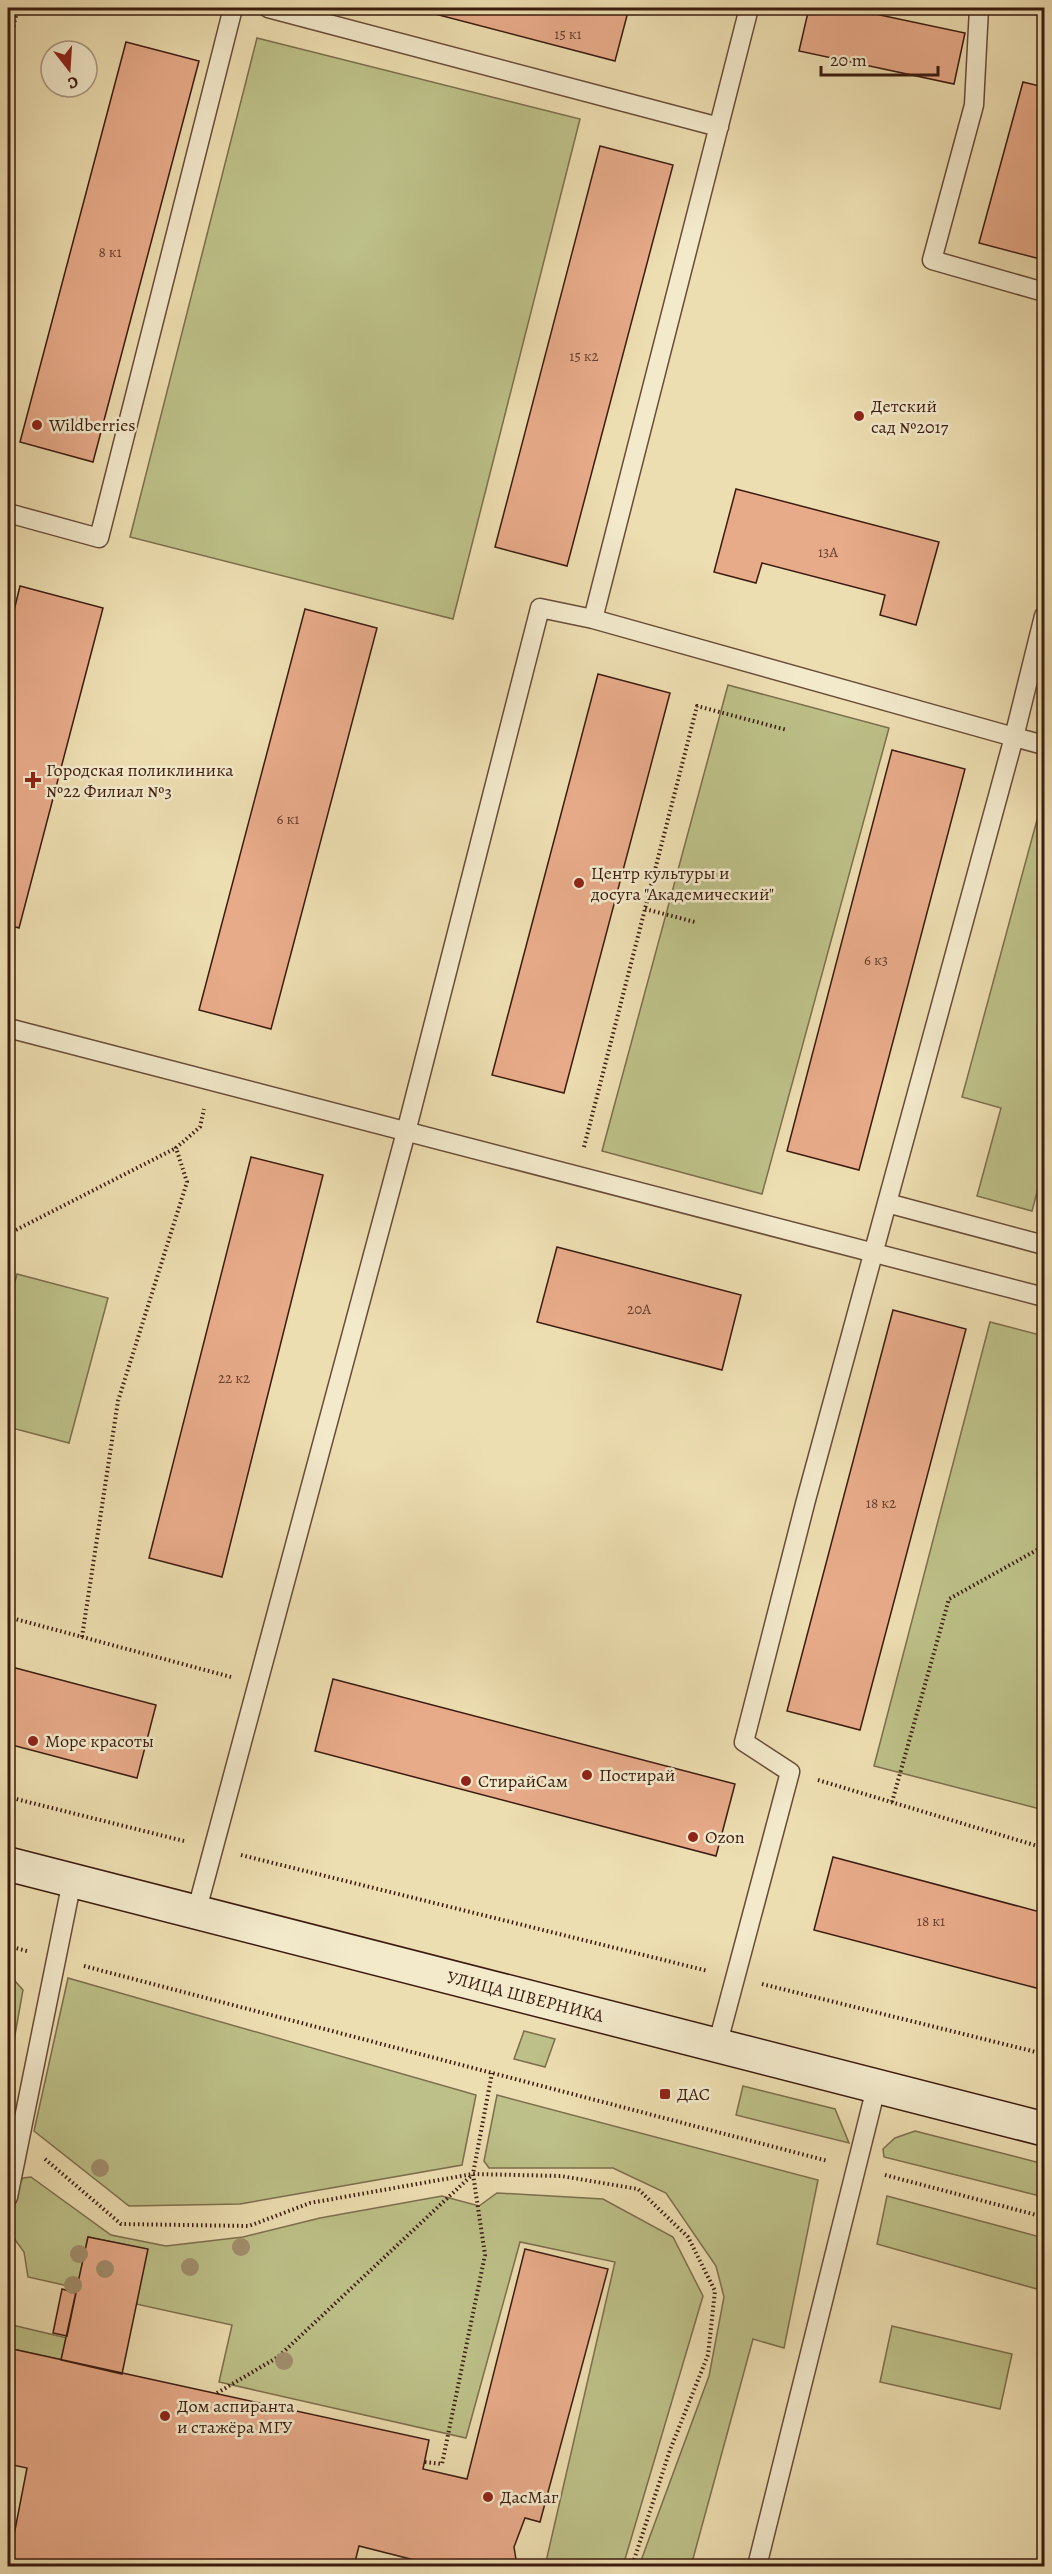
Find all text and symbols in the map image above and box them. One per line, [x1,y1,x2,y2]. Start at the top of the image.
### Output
house number: 15 к1 [554,24,582,44]
north arrow [39,39,99,99]
scale bar [821,39,938,77]
text: 20 m [830,48,867,72]
text: С [65,70,81,94]
house number: 8 к1 [98,242,122,262]
house number: 15 к2 [569,346,599,366]
place label: Детский сад №2017 [871,394,949,439]
marker: Детский сад №2017 [852,409,866,423]
place label: Wildberries [48,413,136,437]
marker: Wildberries [30,418,44,432]
house number: 13А [818,542,838,562]
place label: Городская поликлиника №22 Филиал №3 [46,758,234,803]
marker: Городская поликлиника №22 Филиал №3 [24,771,42,789]
house number: 6 к1 [277,809,299,829]
place label: Центр культуры и досуга "Академический" [590,861,774,906]
marker: Центр культуры и досуга "Академический" [572,876,586,890]
house number: 6 к3 [864,950,888,970]
house number: 20А [627,1299,651,1319]
house number: 22 к2 [218,1368,250,1388]
house number: 18 к2 [866,1493,896,1513]
place label: Море красоты [45,1729,154,1753]
marker: Море красоты [26,1734,40,1748]
place label: Постирай [599,1763,675,1787]
marker: Постирай [580,1768,594,1782]
place label: СтирайСам [478,1769,568,1793]
marker: СтирайСам [459,1774,473,1788]
place label: Ozon [705,1825,745,1849]
marker: Ozon [686,1830,700,1844]
house number: 18 к1 [917,1911,945,1931]
street label: УЛИЦА ШВЕРНИКА [444,1965,607,2028]
place label: ДАС [677,2082,710,2106]
marker: ДАС [658,2087,672,2101]
place label: Дом аспиранта и стажёра МГУ [177,2394,295,2439]
marker: Дом аспиранта и стажёра МГУ [158,2409,172,2423]
place label: ДасМаг [500,2485,559,2509]
marker: ДасМаг [481,2490,495,2504]

